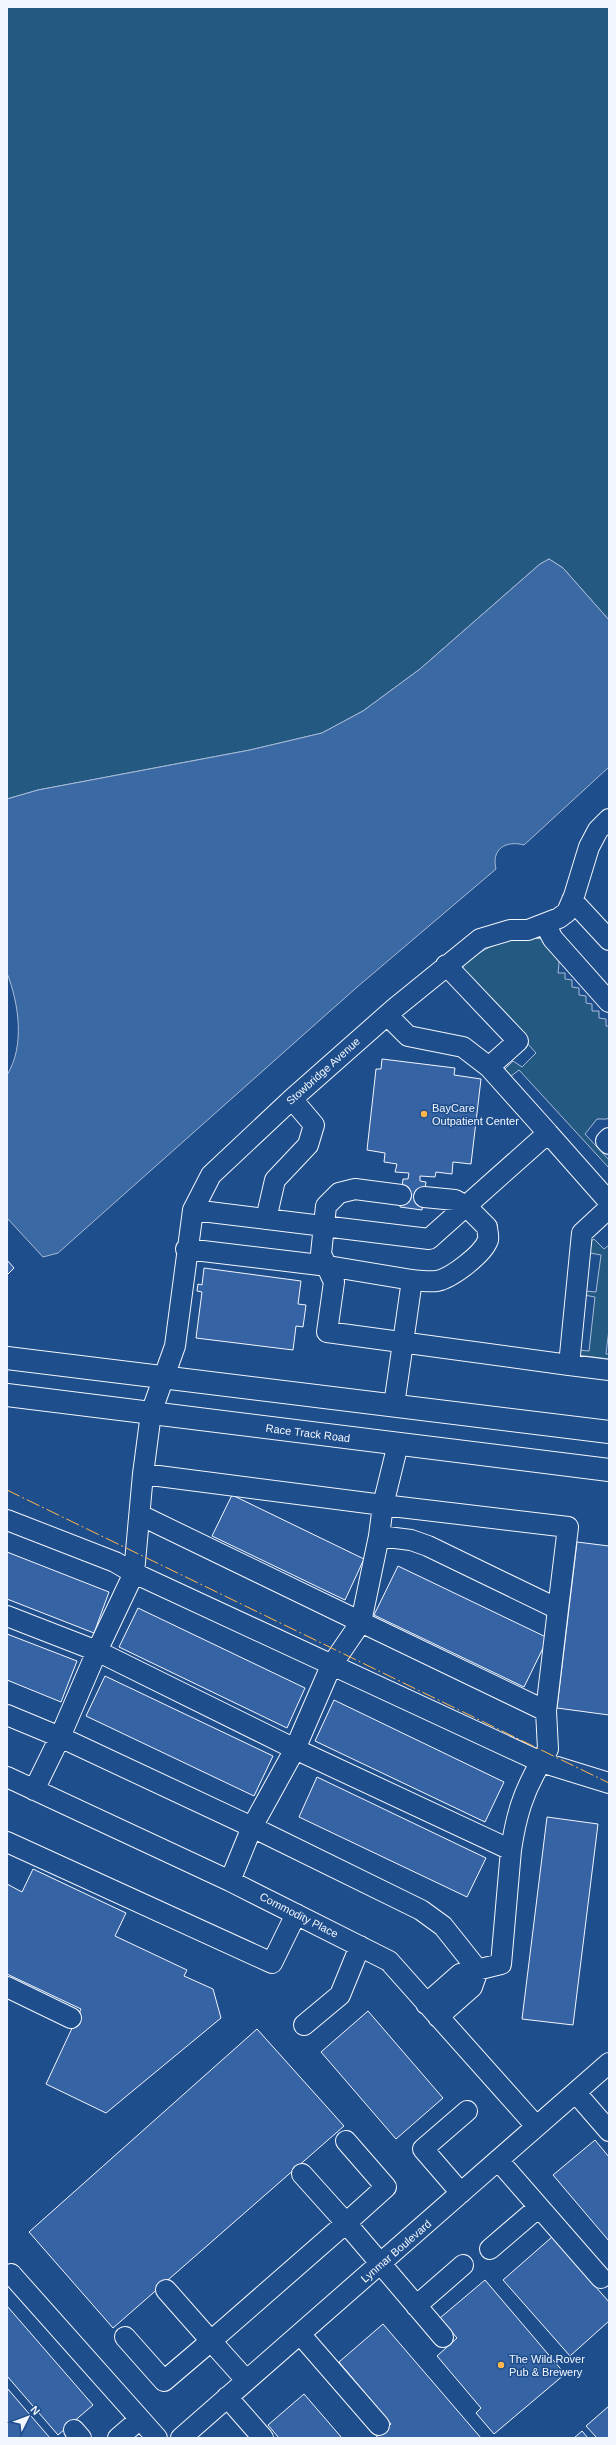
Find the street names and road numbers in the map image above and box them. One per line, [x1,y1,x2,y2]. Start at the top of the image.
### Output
street label: Stowbridge Avenue [284,1035,362,1107]
street label: Race Track Road [265,1422,351,1444]
street label: Commodity Place [258,1890,340,1940]
street label: Lynmar Boulevard [359,2217,433,2285]

